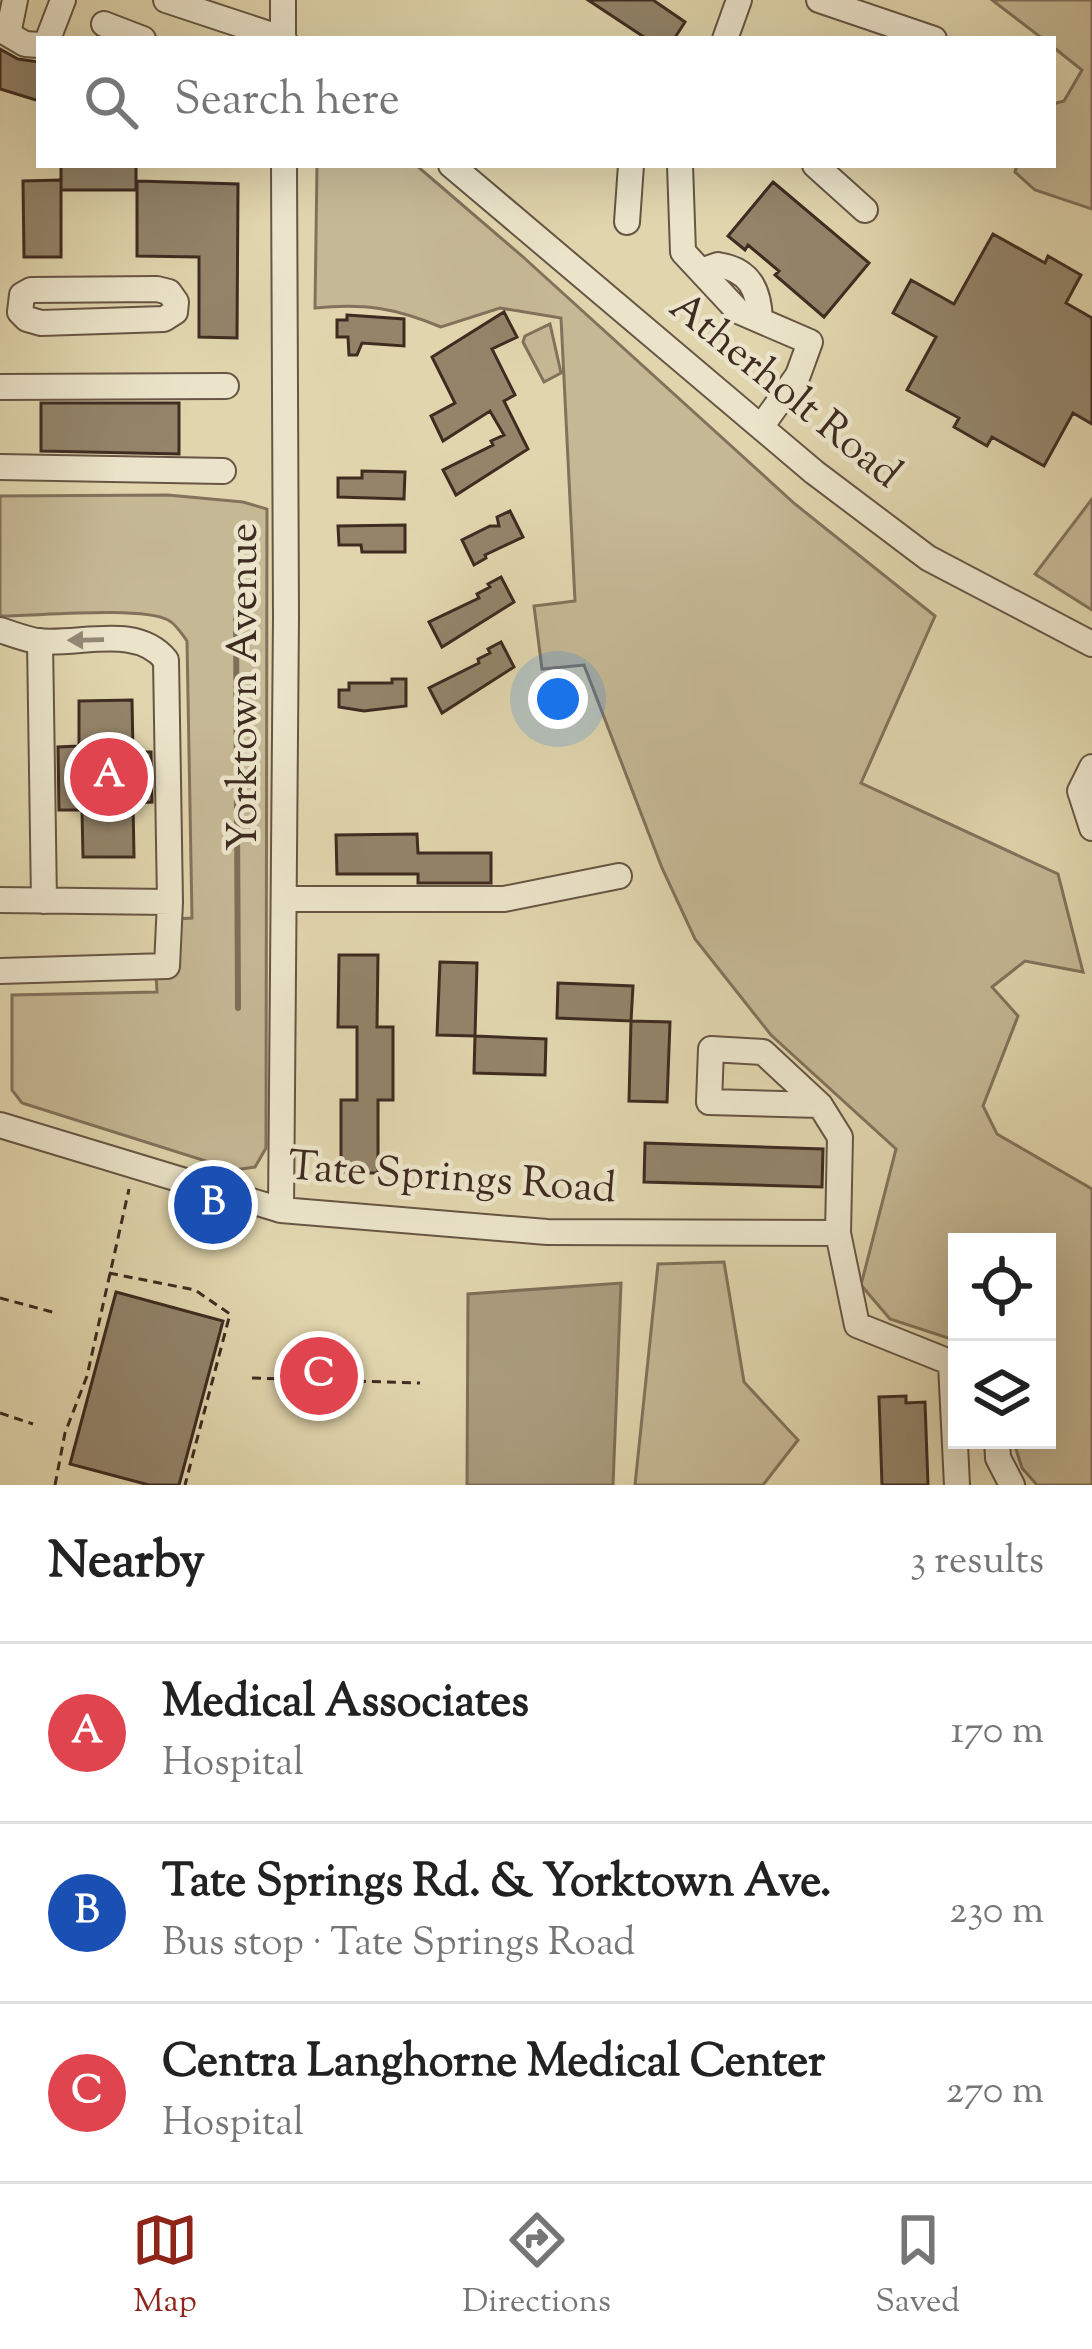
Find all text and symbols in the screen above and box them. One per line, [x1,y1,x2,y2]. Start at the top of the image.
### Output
search box [36,36,1056,168]
icon: search [78,69,144,135]
text: Search here [174,70,400,135]
street label: Atherholt Road [655,280,913,504]
street label: Yorktown Avenue [216,523,276,851]
one-way arrow [66,631,104,650]
your location [528,669,588,729]
pin: A [70,732,148,822]
street label: Tate Springs Road [286,1139,618,1221]
pin: B [174,1160,252,1250]
map controls [948,1233,1056,1449]
button: locate [948,1233,1056,1341]
pin: C [280,1331,358,1421]
button: layers [948,1341,1056,1449]
text: Nearby [48,1527,205,1600]
text: 3 results [910,1535,1044,1591]
text: Medical Associates [162,1672,529,1737]
text: A [71,1705,103,1761]
text: 170 m [951,1705,1044,1761]
text: Hospital [162,1737,304,1793]
text: Tate Springs Rd. & Yorktown Ave. [162,1852,831,1917]
text: B [75,1885,99,1941]
text: 230 m [949,1885,1044,1941]
text: Bus stop · Tate Springs Road [162,1917,635,1973]
text: Centra Langhorne Medical Center [162,2032,825,2097]
text: C [71,2065,103,2121]
text: 270 m [946,2065,1044,2121]
text: Hospital [162,2097,304,2153]
tab: Map [132,2207,198,2327]
tab: Directions [462,2207,611,2327]
tab: Saved [875,2207,960,2327]

